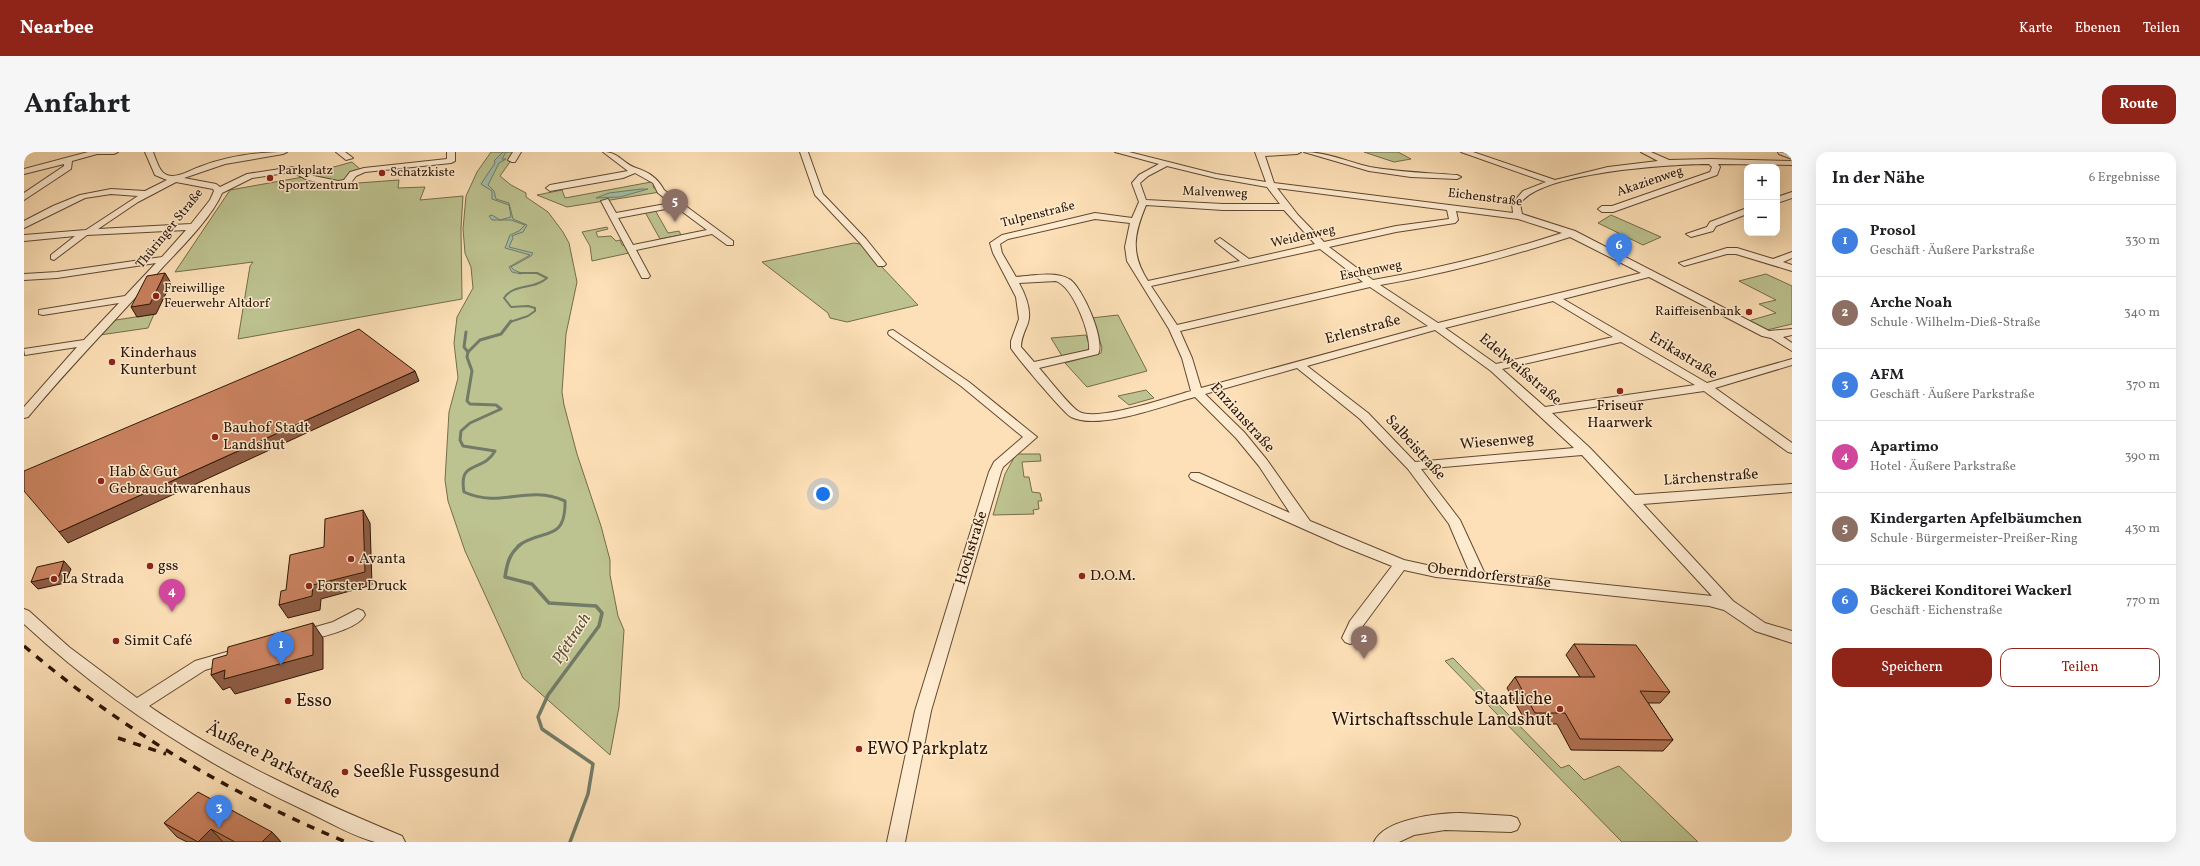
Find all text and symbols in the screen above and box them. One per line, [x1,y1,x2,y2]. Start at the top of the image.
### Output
text: Nearbee [20,15,94,41]
text: Karte [2019,19,2053,38]
text: Ebenen [2075,19,2121,38]
text: Teilen [2143,19,2180,38]
text: Anfahrt [24,85,131,124]
button: Route [2102,85,2176,124]
place label: Parkplatz Sportzentrum [278,162,359,195]
street label: Akazienweg [1614,162,1686,202]
place label: Schatzkiste [390,164,455,182]
map controls [1744,164,1780,236]
button: + [1744,164,1780,200]
text: In der Nähe [1832,167,1925,190]
marker: Schatzkiste [377,168,387,178]
text: 6 Ergebnisse [2089,169,2160,187]
marker: Parkplatz Sportzentrum [265,173,275,183]
street label: Malvenweg [1182,183,1248,203]
street label: Thüringer Straße [132,185,208,273]
street label: Eichenstraße [1447,185,1523,211]
pin: 5 [662,189,688,222]
street label: Tulpenstraße [999,197,1077,233]
button: − [1744,200,1780,236]
street label: Weidenweg [1269,221,1337,253]
text: Prosol [1870,221,1916,242]
text: 1 [1842,232,1848,250]
text: 330 m [2125,232,2160,250]
pin: 6 [1606,233,1632,266]
text: Geschäft · Äußere Parkstraße [1870,242,2035,260]
street label: Eschenweg [1338,256,1404,286]
place label: Freiwillige Feuerwehr Altdorf [164,280,271,313]
marker: Freiwillige Feuerwehr Altdorf [151,291,161,301]
text: Arche Noah [1870,293,1952,314]
place label: Raiffeisenbank [1655,303,1741,321]
text: 2 [1842,304,1848,322]
text: 340 m [2124,304,2160,322]
marker: Raiffeisenbank [1744,307,1754,317]
street label: Erlenstraße [1323,310,1403,350]
text: Schule · Wilhelm-Dieß-Straße [1870,314,2040,332]
street label: Erikastraße [1645,327,1721,385]
street label: Edelweißstraße [1474,329,1566,411]
place label: Kinderhaus Kunterbunt [120,343,197,381]
marker: Kinderhaus Kunterbunt [107,357,117,367]
text: AFM [1870,365,1904,386]
text: 3 [1842,376,1848,394]
text: 370 m [2126,376,2160,394]
street label: Enzianstraße [1205,378,1279,458]
marker: Friseur Haarwerk [1615,386,1625,396]
text: Geschäft · Äußere Parkstraße [1870,386,2035,404]
place label: Friseur Haarwerk [1587,396,1653,434]
street label: Salbeistraße [1380,411,1450,485]
place label: Bauhof Stadt Landshut [223,418,310,456]
street label: Wiesenweg [1459,428,1535,456]
marker: Bauhof Stadt Landshut [210,432,220,442]
text: Apartimo [1870,437,1939,458]
text: 4 [1841,448,1849,466]
text: 390 m [2125,448,2160,466]
text: Hotel · Äußere Parkstraße [1870,458,2016,476]
place label: Hab & Gut Gebrauchtwarenhaus [109,462,251,500]
street label: Lärchenstraße [1663,464,1759,492]
marker: Hab & Gut Gebrauchtwarenhaus [96,476,106,486]
your location [813,484,833,504]
street label: Hochstraße [951,509,993,587]
text: Kindergarten Apfelbäumchen [1870,509,2082,530]
text: 5 [1842,520,1848,538]
text: 430 m [2124,520,2160,538]
text: Schule · Bürgermeister-Preißer-Ring [1870,530,2078,548]
place label: Avanta [359,549,406,570]
marker: Avanta [346,554,356,564]
place label: gss [158,556,179,577]
street label: Oberndorferstraße [1426,558,1552,594]
marker: gss [145,561,155,571]
place label: D.O.M. [1090,566,1136,587]
place label: La Strada [62,569,124,590]
marker: D.O.M. [1077,571,1087,581]
marker: La Strada [49,574,59,584]
place label: Forster Druck [317,576,407,597]
pin: 4 [159,579,185,612]
marker: Forster Druck [304,581,314,591]
text: Bäckerei Konditorei Wackerl [1870,581,2072,602]
text: 6 [1841,592,1849,610]
text: 770 m [2126,592,2160,610]
text: Geschäft · Eichenstraße [1870,602,2003,620]
water label: Pfettrach [547,609,597,669]
pin: 2 [1351,626,1377,659]
place label: Simit Café [124,631,192,652]
pin: 1 [268,632,294,665]
marker: Simit Café [111,636,121,646]
button: Speichern [1832,648,1992,687]
button: Teilen [2000,648,2160,687]
place label: Staatliche Wirtschaftsschule Landshut [1332,687,1552,733]
place label: Esso [296,689,332,714]
marker: Esso [283,696,293,706]
marker: Staatliche Wirtschaftsschule Landshut [1555,704,1565,714]
street label: Äußere Parkstraße [201,716,345,806]
place label: EWO Parkplatz [867,737,988,762]
marker: EWO Parkplatz [854,744,864,754]
place label: Seeßle Fussgesund [353,760,500,785]
marker: Seeßle Fussgesund [340,767,350,777]
pin: 3 [206,795,232,828]

